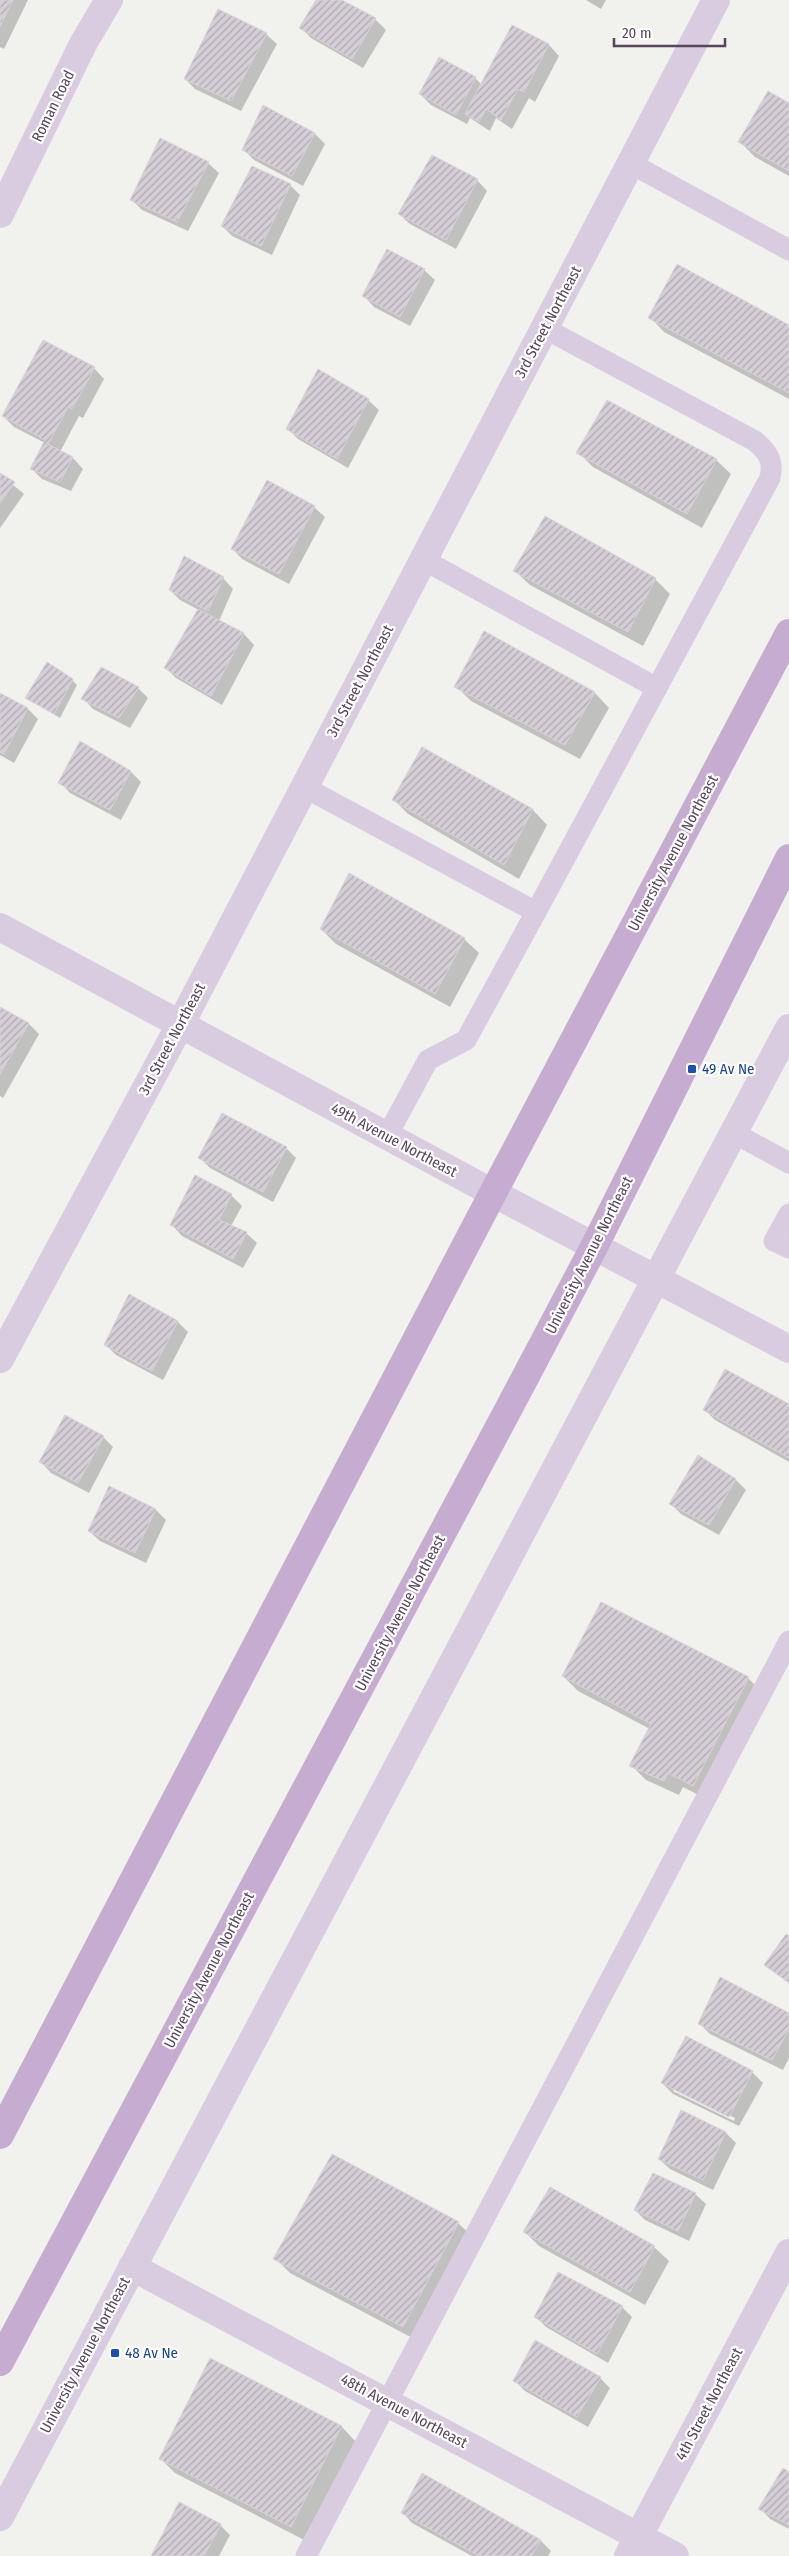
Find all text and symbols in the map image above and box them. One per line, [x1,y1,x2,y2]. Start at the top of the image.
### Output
scale bar [614,15,725,47]
text: 20 m [622,24,652,42]
street label: Roman Road [28,67,78,145]
street label: 3rd Street Northeast [511,263,585,381]
street label: 3rd Street Northeast [323,622,397,740]
street label: University Avenue Northeast [624,772,722,934]
street label: 3rd Street Northeast [135,980,209,1098]
place label: 49 Av Ne [702,1060,754,1078]
marker: 49 Av Ne [686,1063,698,1075]
street label: 49th Avenue Northeast [328,1099,460,1181]
street label: University Avenue Northeast [541,1173,637,1337]
street label: University Avenue Northeast [351,1532,449,1694]
street label: University Avenue Northeast [160,1889,258,2051]
street label: University Avenue Northeast [36,2274,134,2436]
place label: 48 Av Ne [125,2344,178,2362]
street label: 4th Street Northeast [672,2345,746,2463]
marker: 48 Av Ne [109,2347,121,2359]
street label: 48th Avenue Northeast [338,2370,470,2452]

